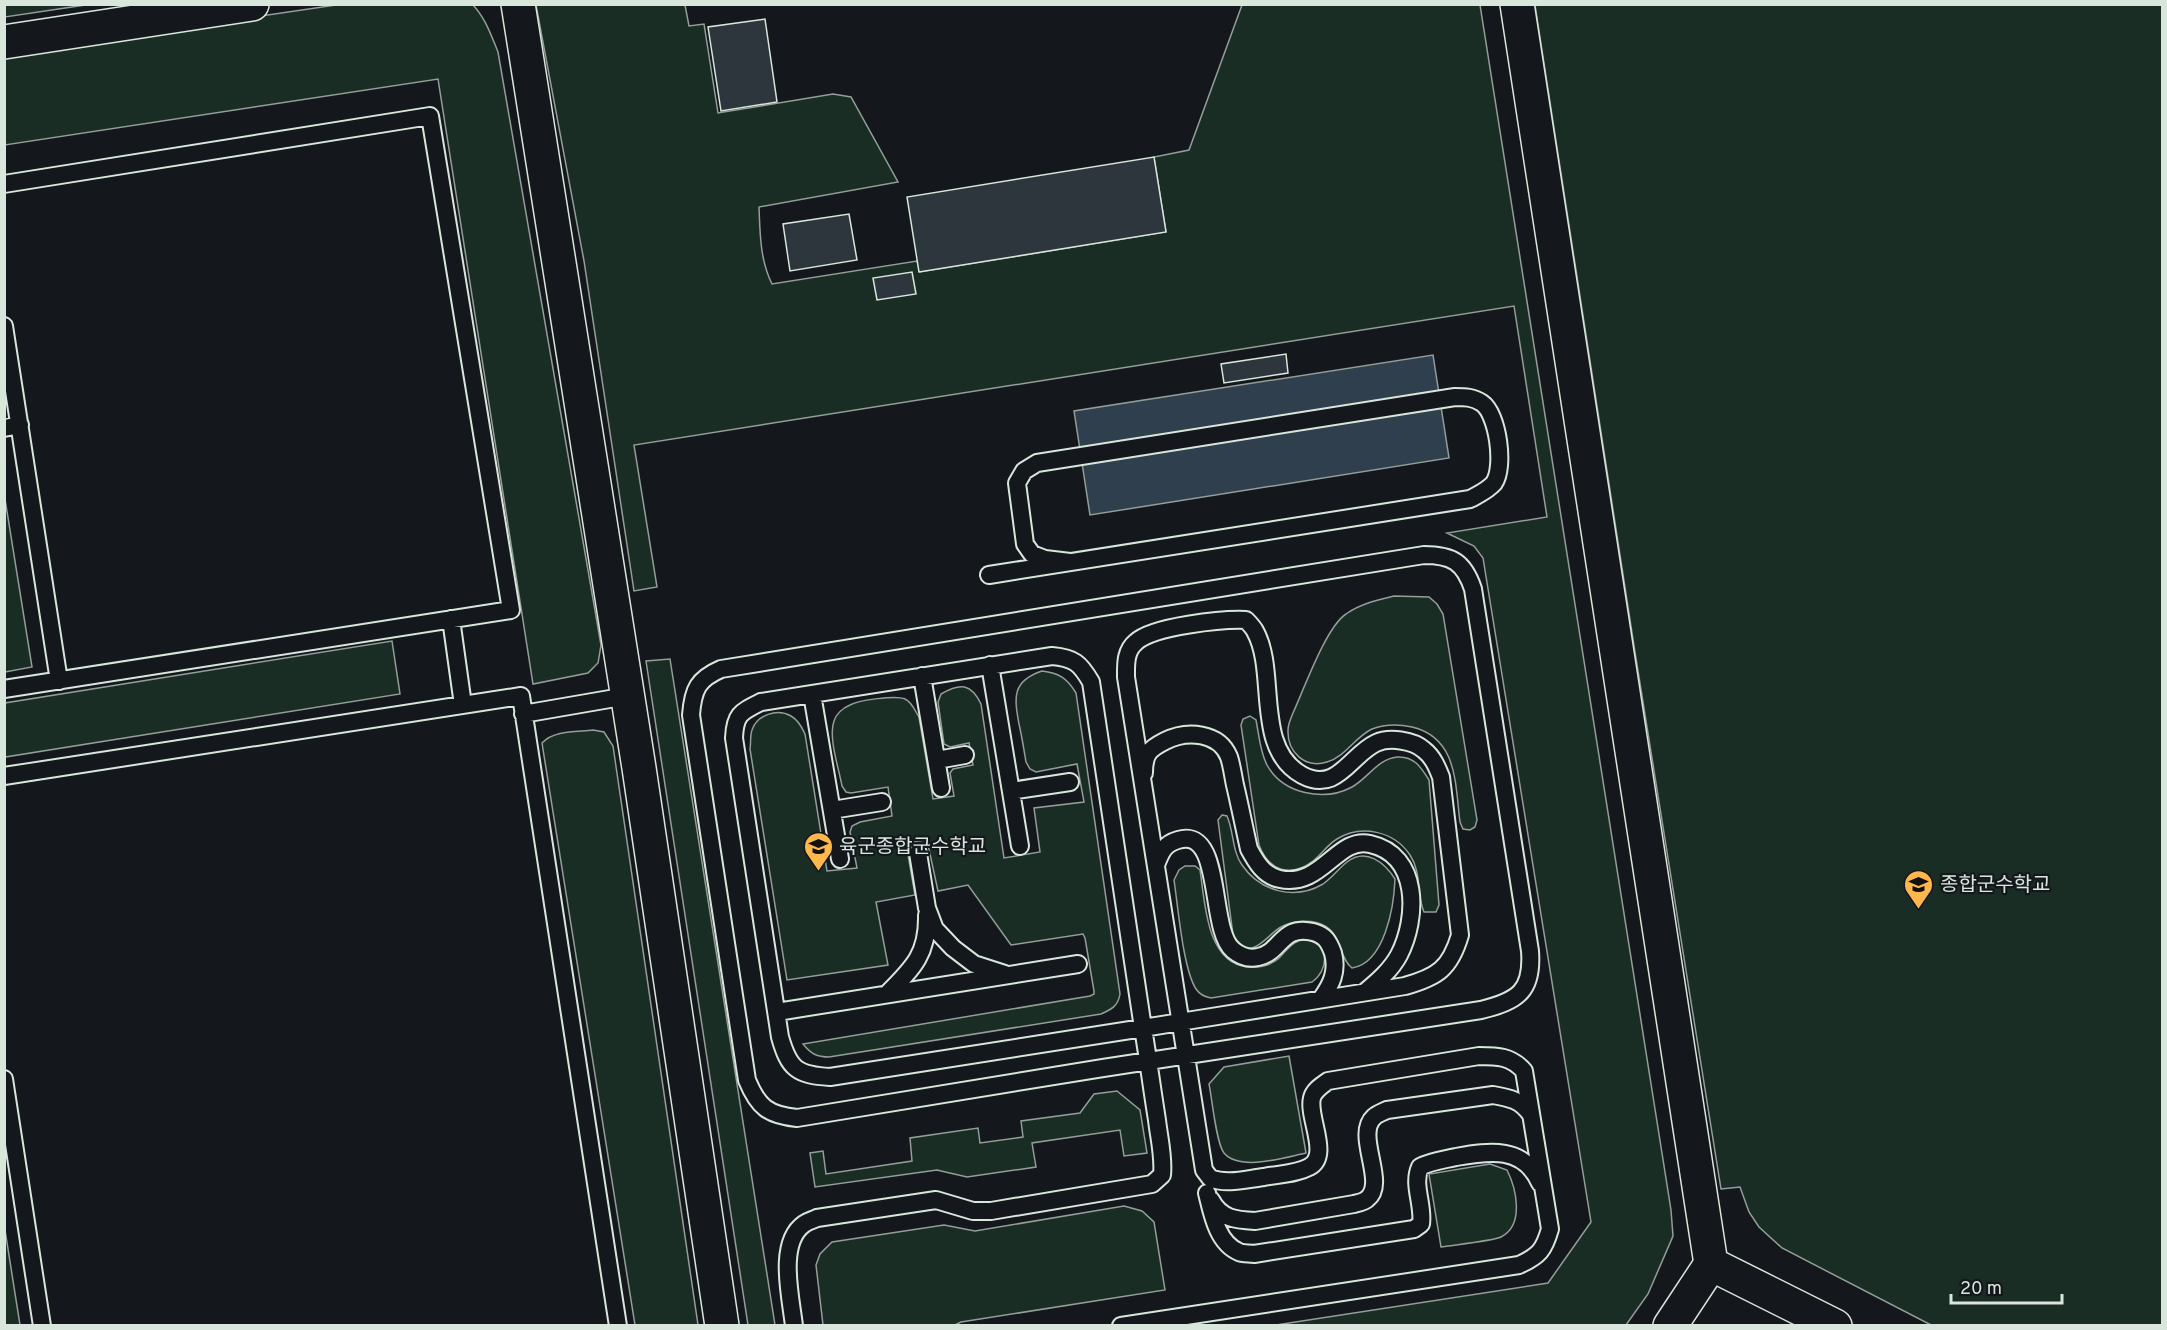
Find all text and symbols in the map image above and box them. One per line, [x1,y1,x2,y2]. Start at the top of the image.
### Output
school or university icon: 육군종합군수학교 [802,830,834,872]
place label: 육군종합군수학교 [839,835,986,861]
school or university icon: 종합군수학교 [1903,868,1935,910]
place label: 종합군수학교 [1940,873,2050,899]
scale bar [1951,1267,2062,1305]
text: 20 m [1960,1278,2002,1301]

